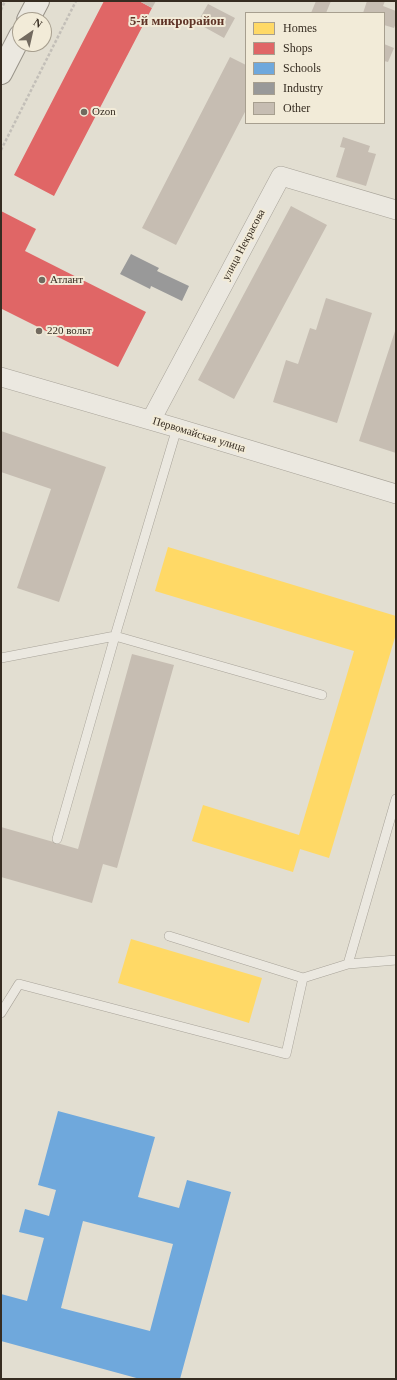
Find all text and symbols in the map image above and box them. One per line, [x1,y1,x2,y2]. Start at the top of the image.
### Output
north arrow [12,12,52,52]
legend [245,12,385,124]
district label: 5-й микрорайон [130,14,224,30]
text: N [31,16,45,30]
text: Homes [283,21,317,35]
text: Shops [283,41,312,55]
text: Schools [283,61,321,75]
text: Industry [283,81,323,95]
text: Other [283,101,310,115]
place label: Ozon [92,105,116,119]
marker: Ozon [79,107,89,117]
street label: улица Некрасова [220,207,268,283]
place label: Атлант [50,273,83,287]
marker: Атлант [37,275,47,285]
place label: 220 вольт [47,324,92,338]
marker: 220 вольт [34,326,44,336]
street label: Первомайская улица [151,415,247,455]

